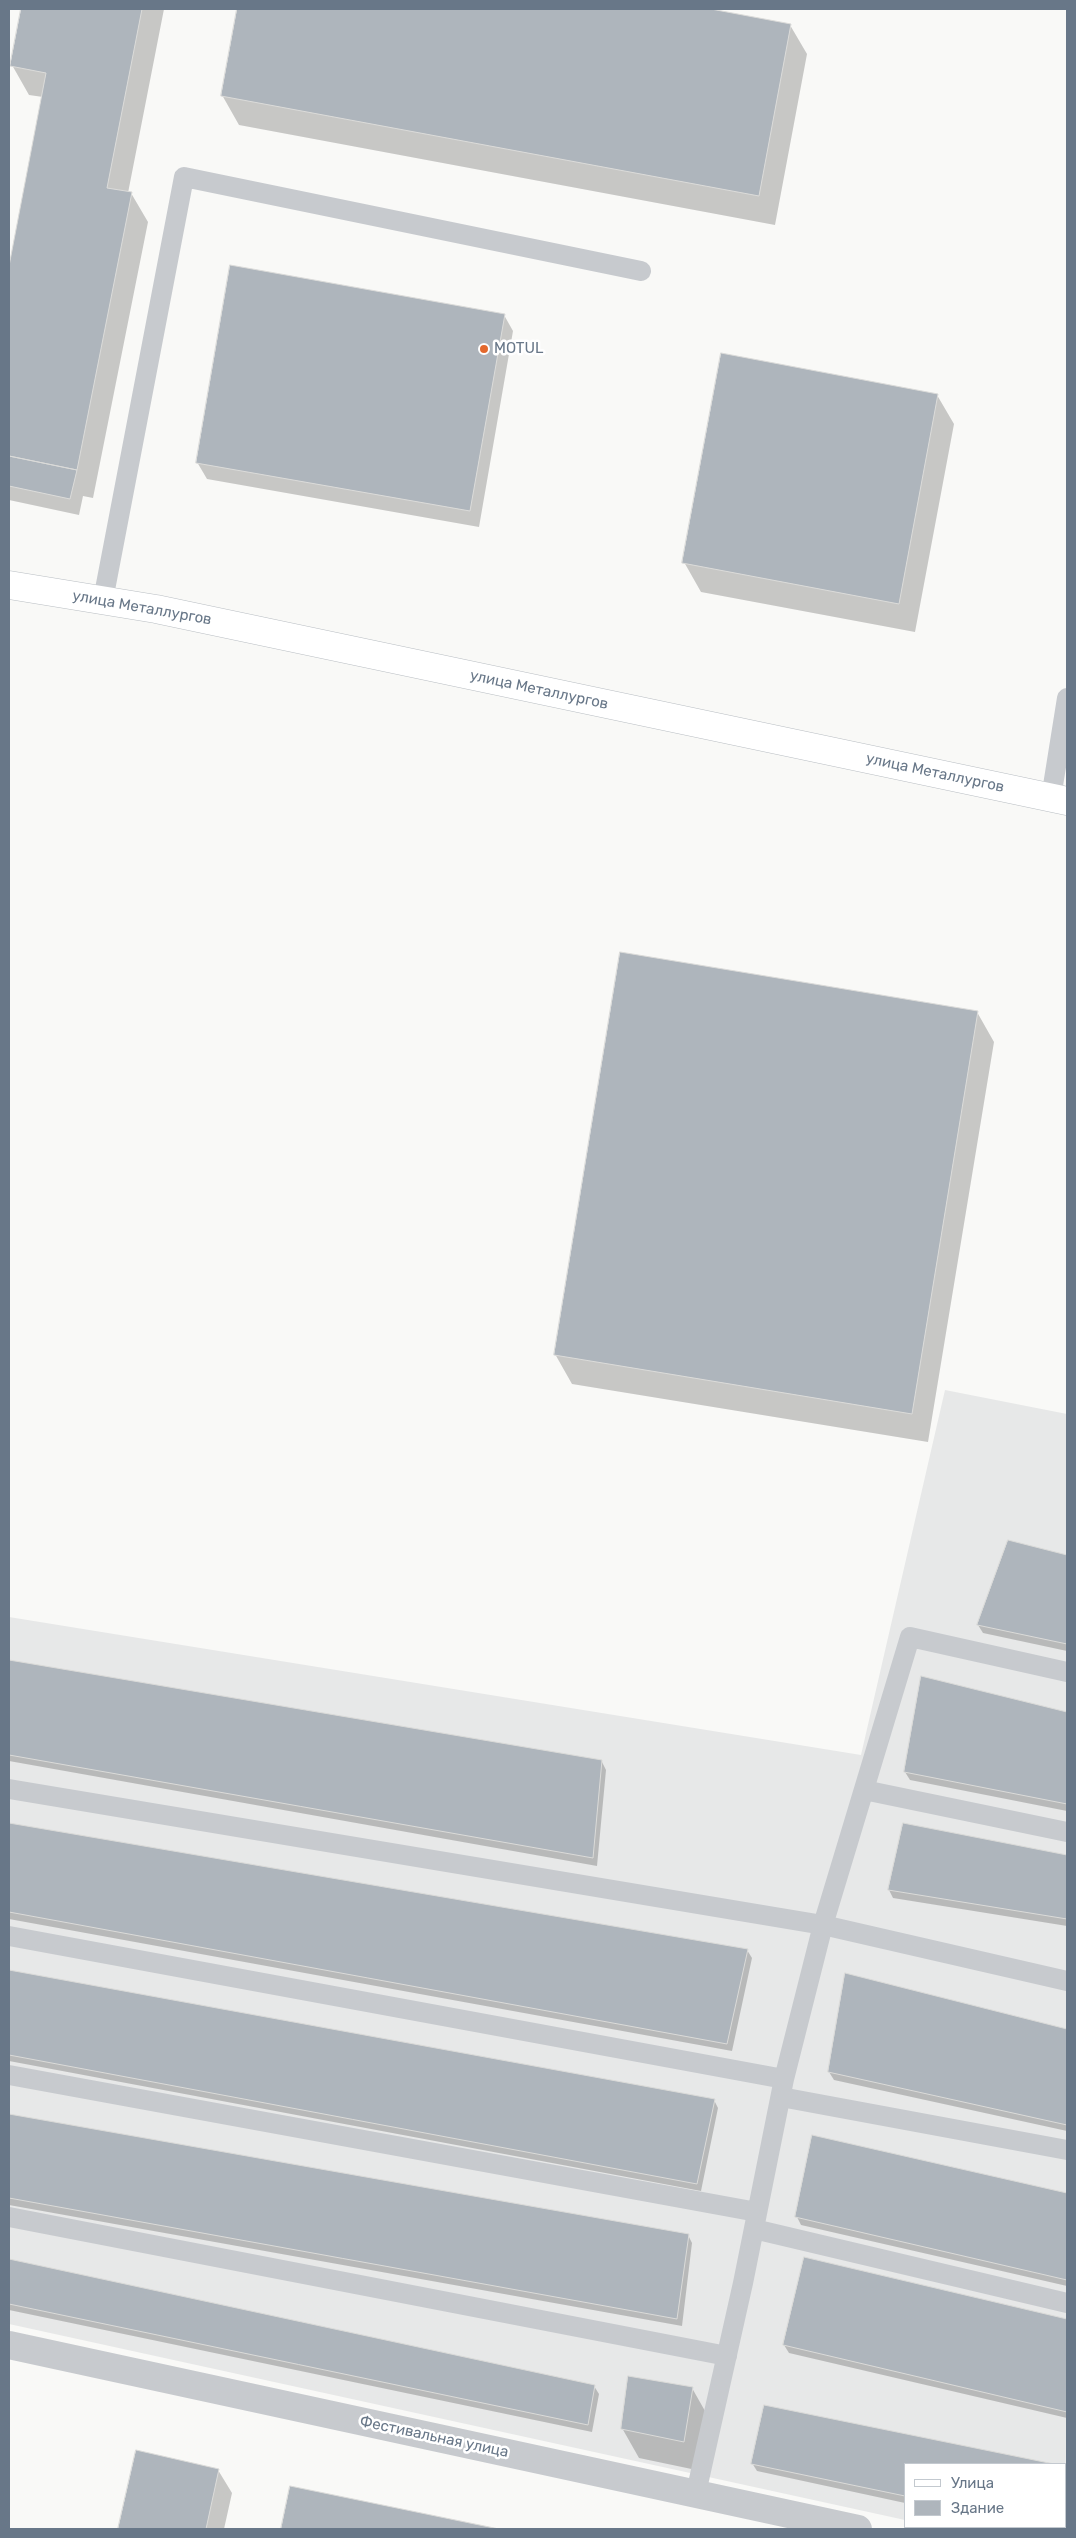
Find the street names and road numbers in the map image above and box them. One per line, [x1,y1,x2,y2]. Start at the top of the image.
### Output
street label: улица Металлургов [71,587,213,629]
street label: улица Металлургов [468,667,610,713]
street label: улица Металлургов [864,750,1006,796]
street label: Фестивальная улица [358,2412,510,2462]

